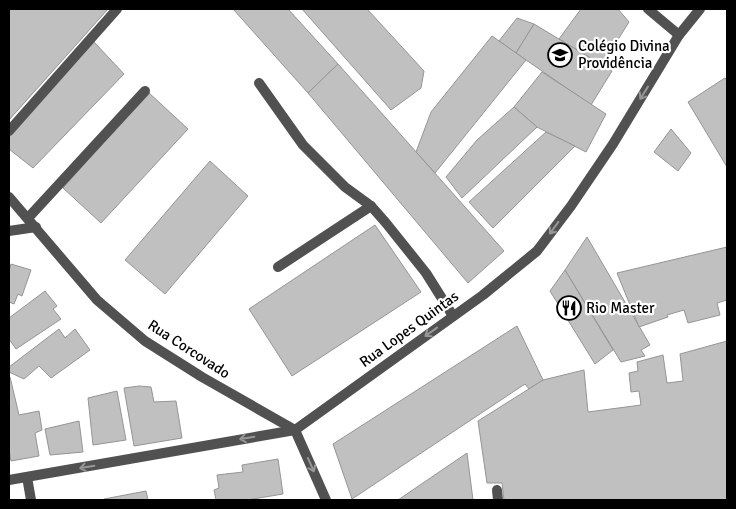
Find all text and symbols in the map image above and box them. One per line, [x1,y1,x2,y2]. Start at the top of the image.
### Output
place label: Colégio Divina Providência [578,37,670,72]
school or university icon: Colégio Divina Providência [547,42,573,68]
one-way arrow [639,85,649,99]
one-way arrow [549,221,560,234]
street label: Rua Lopes Quintas [356,287,462,371]
restaurant icon: Rio Master [556,295,582,321]
place label: Rio Master [586,299,655,317]
street label: Rua Corcovado [144,316,234,382]
one-way arrow [424,327,438,337]
one-way arrow [239,434,255,444]
one-way arrow [306,457,316,472]
one-way arrow [79,462,95,472]

